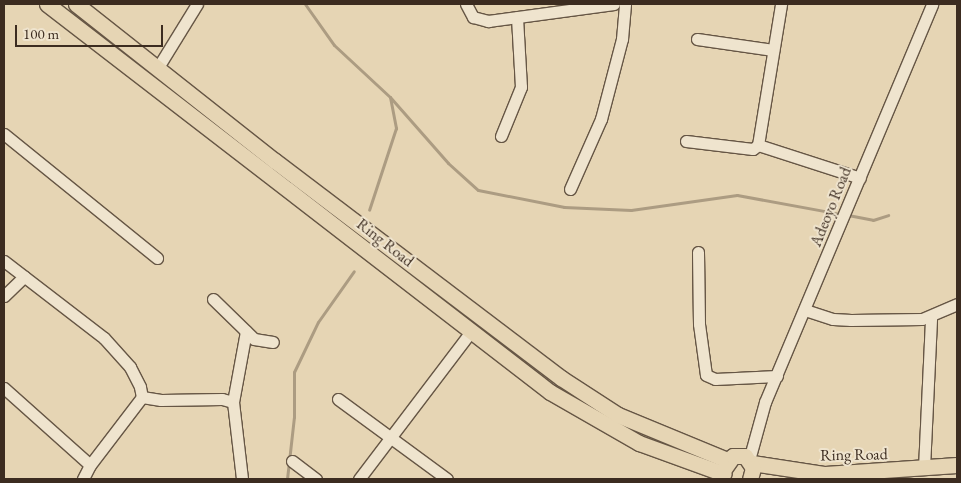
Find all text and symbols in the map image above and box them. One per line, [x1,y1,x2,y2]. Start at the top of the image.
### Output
scale bar [18,15,165,47]
text: 100 m [23,24,59,43]
street label: Adeoyo Road [806,164,856,250]
street label: Ring Road [353,215,417,271]
street label: Ring Road [820,445,888,465]

